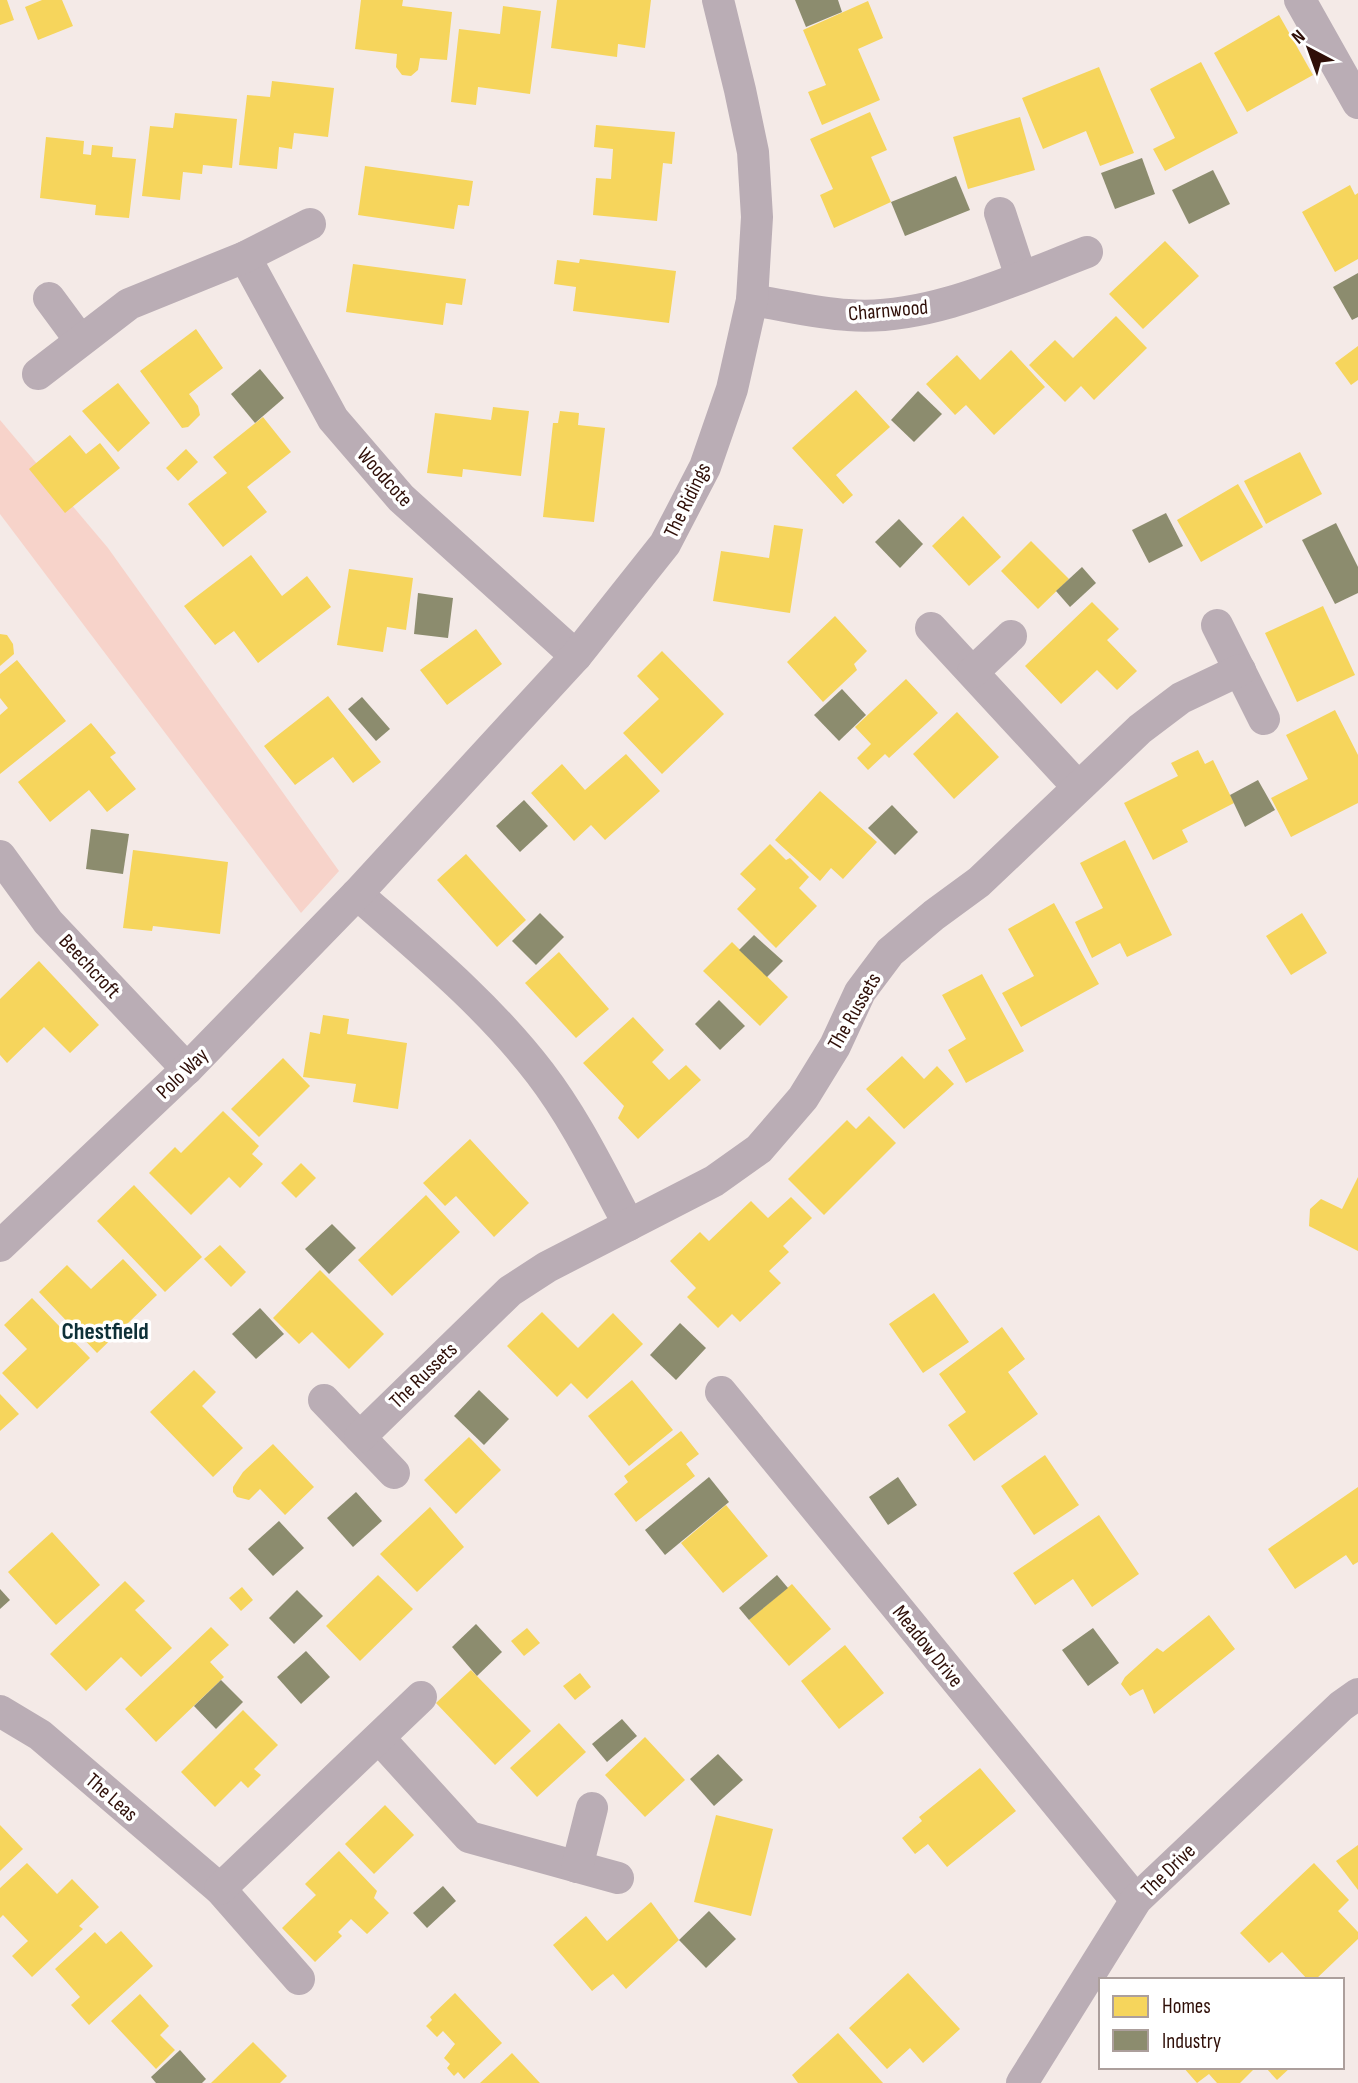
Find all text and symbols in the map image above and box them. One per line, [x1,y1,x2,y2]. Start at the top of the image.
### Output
north arrow [1274,14,1344,84]
text: N [1287,25,1310,49]
street label: Charnwood [847,295,929,326]
street label: Woodcote [352,443,418,512]
street label: The Ridings [659,459,716,542]
street label: Beechcroft [54,929,126,1004]
street label: The Russets [822,968,886,1054]
street label: Polo Way [151,1043,214,1104]
district label: Chestfield [61,1317,149,1346]
street label: The Russets [384,1337,462,1414]
street label: Meadow Drive [887,1600,968,1692]
street label: The Leas [81,1768,143,1827]
street label: The Drive [1136,1839,1201,1902]
legend [1099,1978,1344,2069]
text: Homes [1162,1994,1211,2019]
text: Industry [1162,2029,1221,2054]

